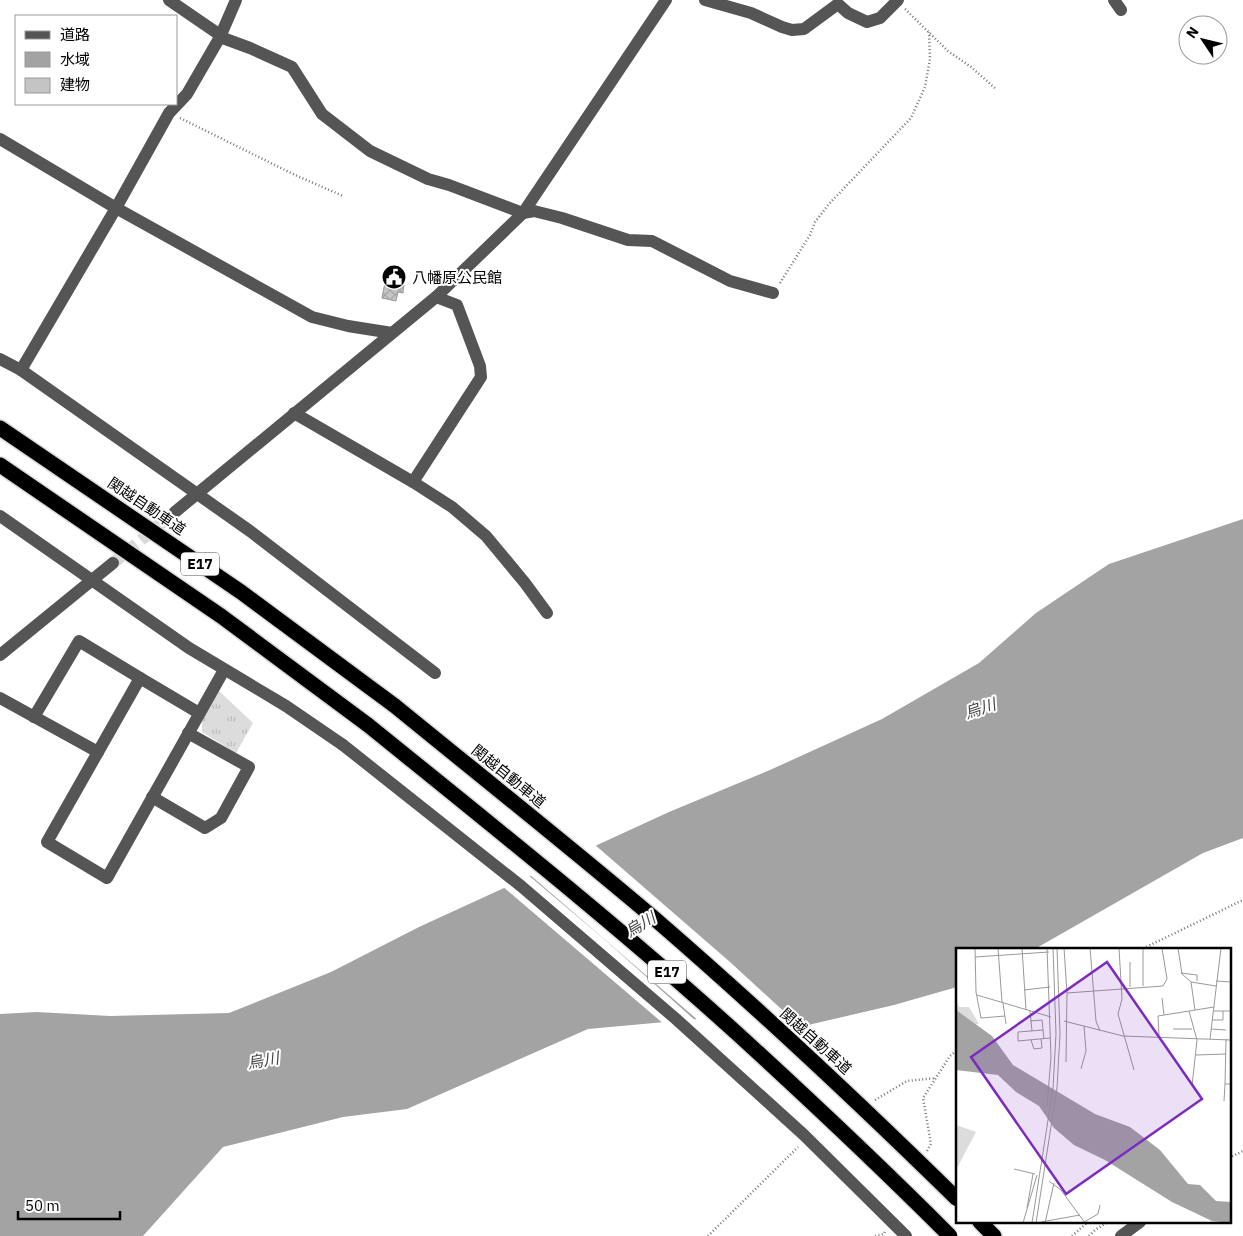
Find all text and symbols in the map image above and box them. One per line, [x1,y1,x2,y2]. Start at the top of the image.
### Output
legend [15,15,178,105]
north arrow [1178,15,1228,65]
text: N [1182,23,1203,42]
text: 道路 [60,25,90,44]
text: 水域 [60,50,90,69]
text: 建物 [60,75,90,94]
public building icon: 八幡原公民館 [381,264,407,290]
place label: 八幡原公民館 [412,268,502,287]
street label: 関越自動車道 [104,473,190,539]
road number: E17 [181,552,219,576]
water label: 烏川 [962,693,1000,722]
street label: 関越自動車道 [468,740,550,812]
water label: 烏川 [621,906,661,941]
inset map [956,948,1230,1224]
road number: E17 [648,960,686,984]
street label: 関越自動車道 [776,1004,856,1078]
water label: 烏川 [245,1047,282,1073]
scale bar [18,1188,120,1220]
text: 50 m [25,1196,60,1215]

